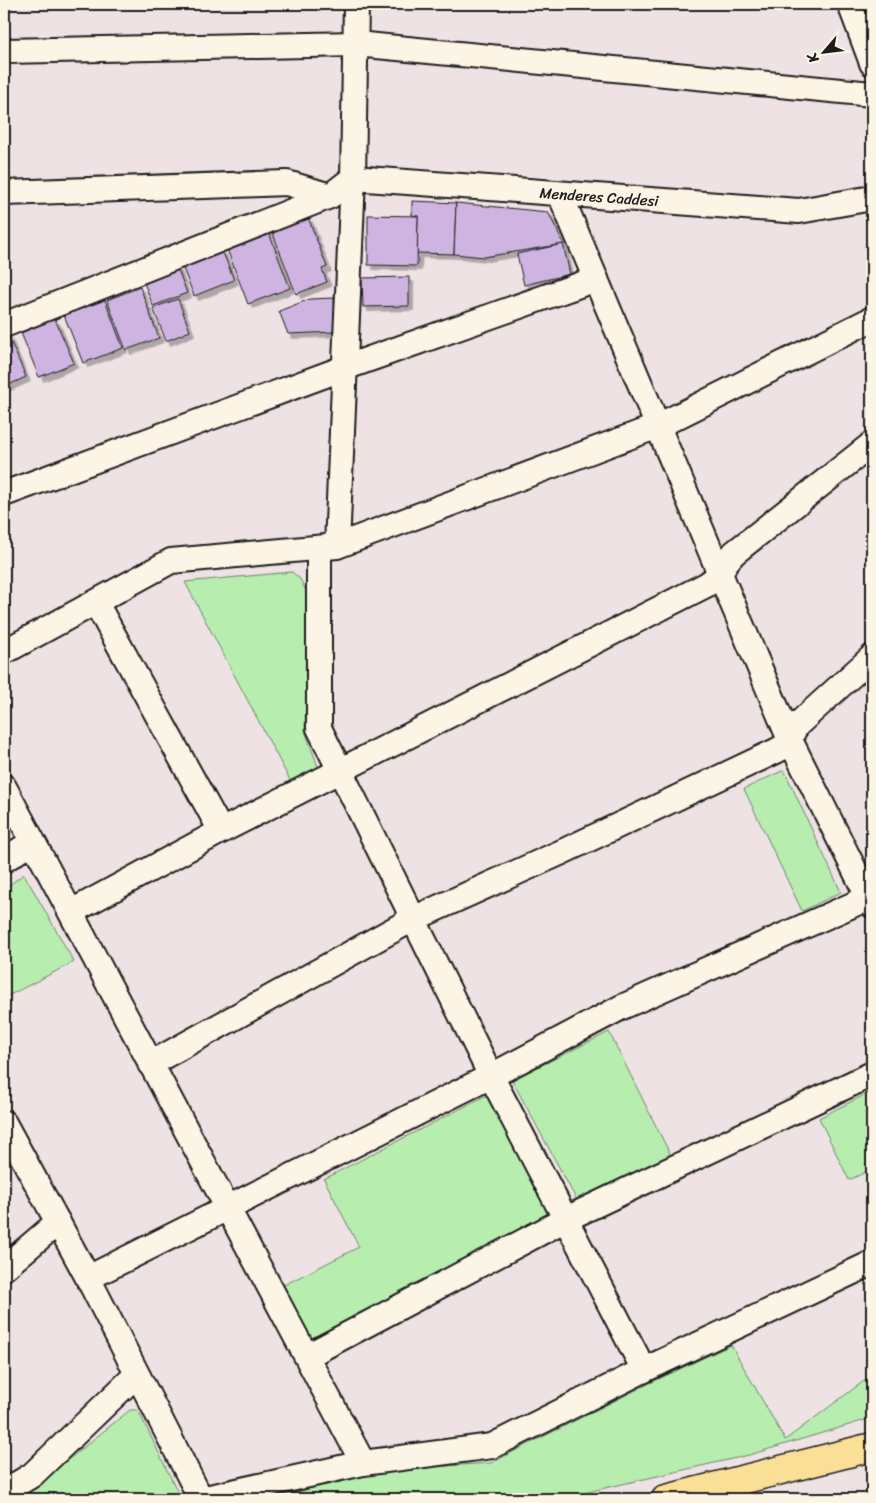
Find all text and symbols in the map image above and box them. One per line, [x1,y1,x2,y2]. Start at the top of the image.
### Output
north arrow [798,28,848,78]
text: K [799,47,826,68]
street label: Menderes Caddesi [539,180,660,214]

